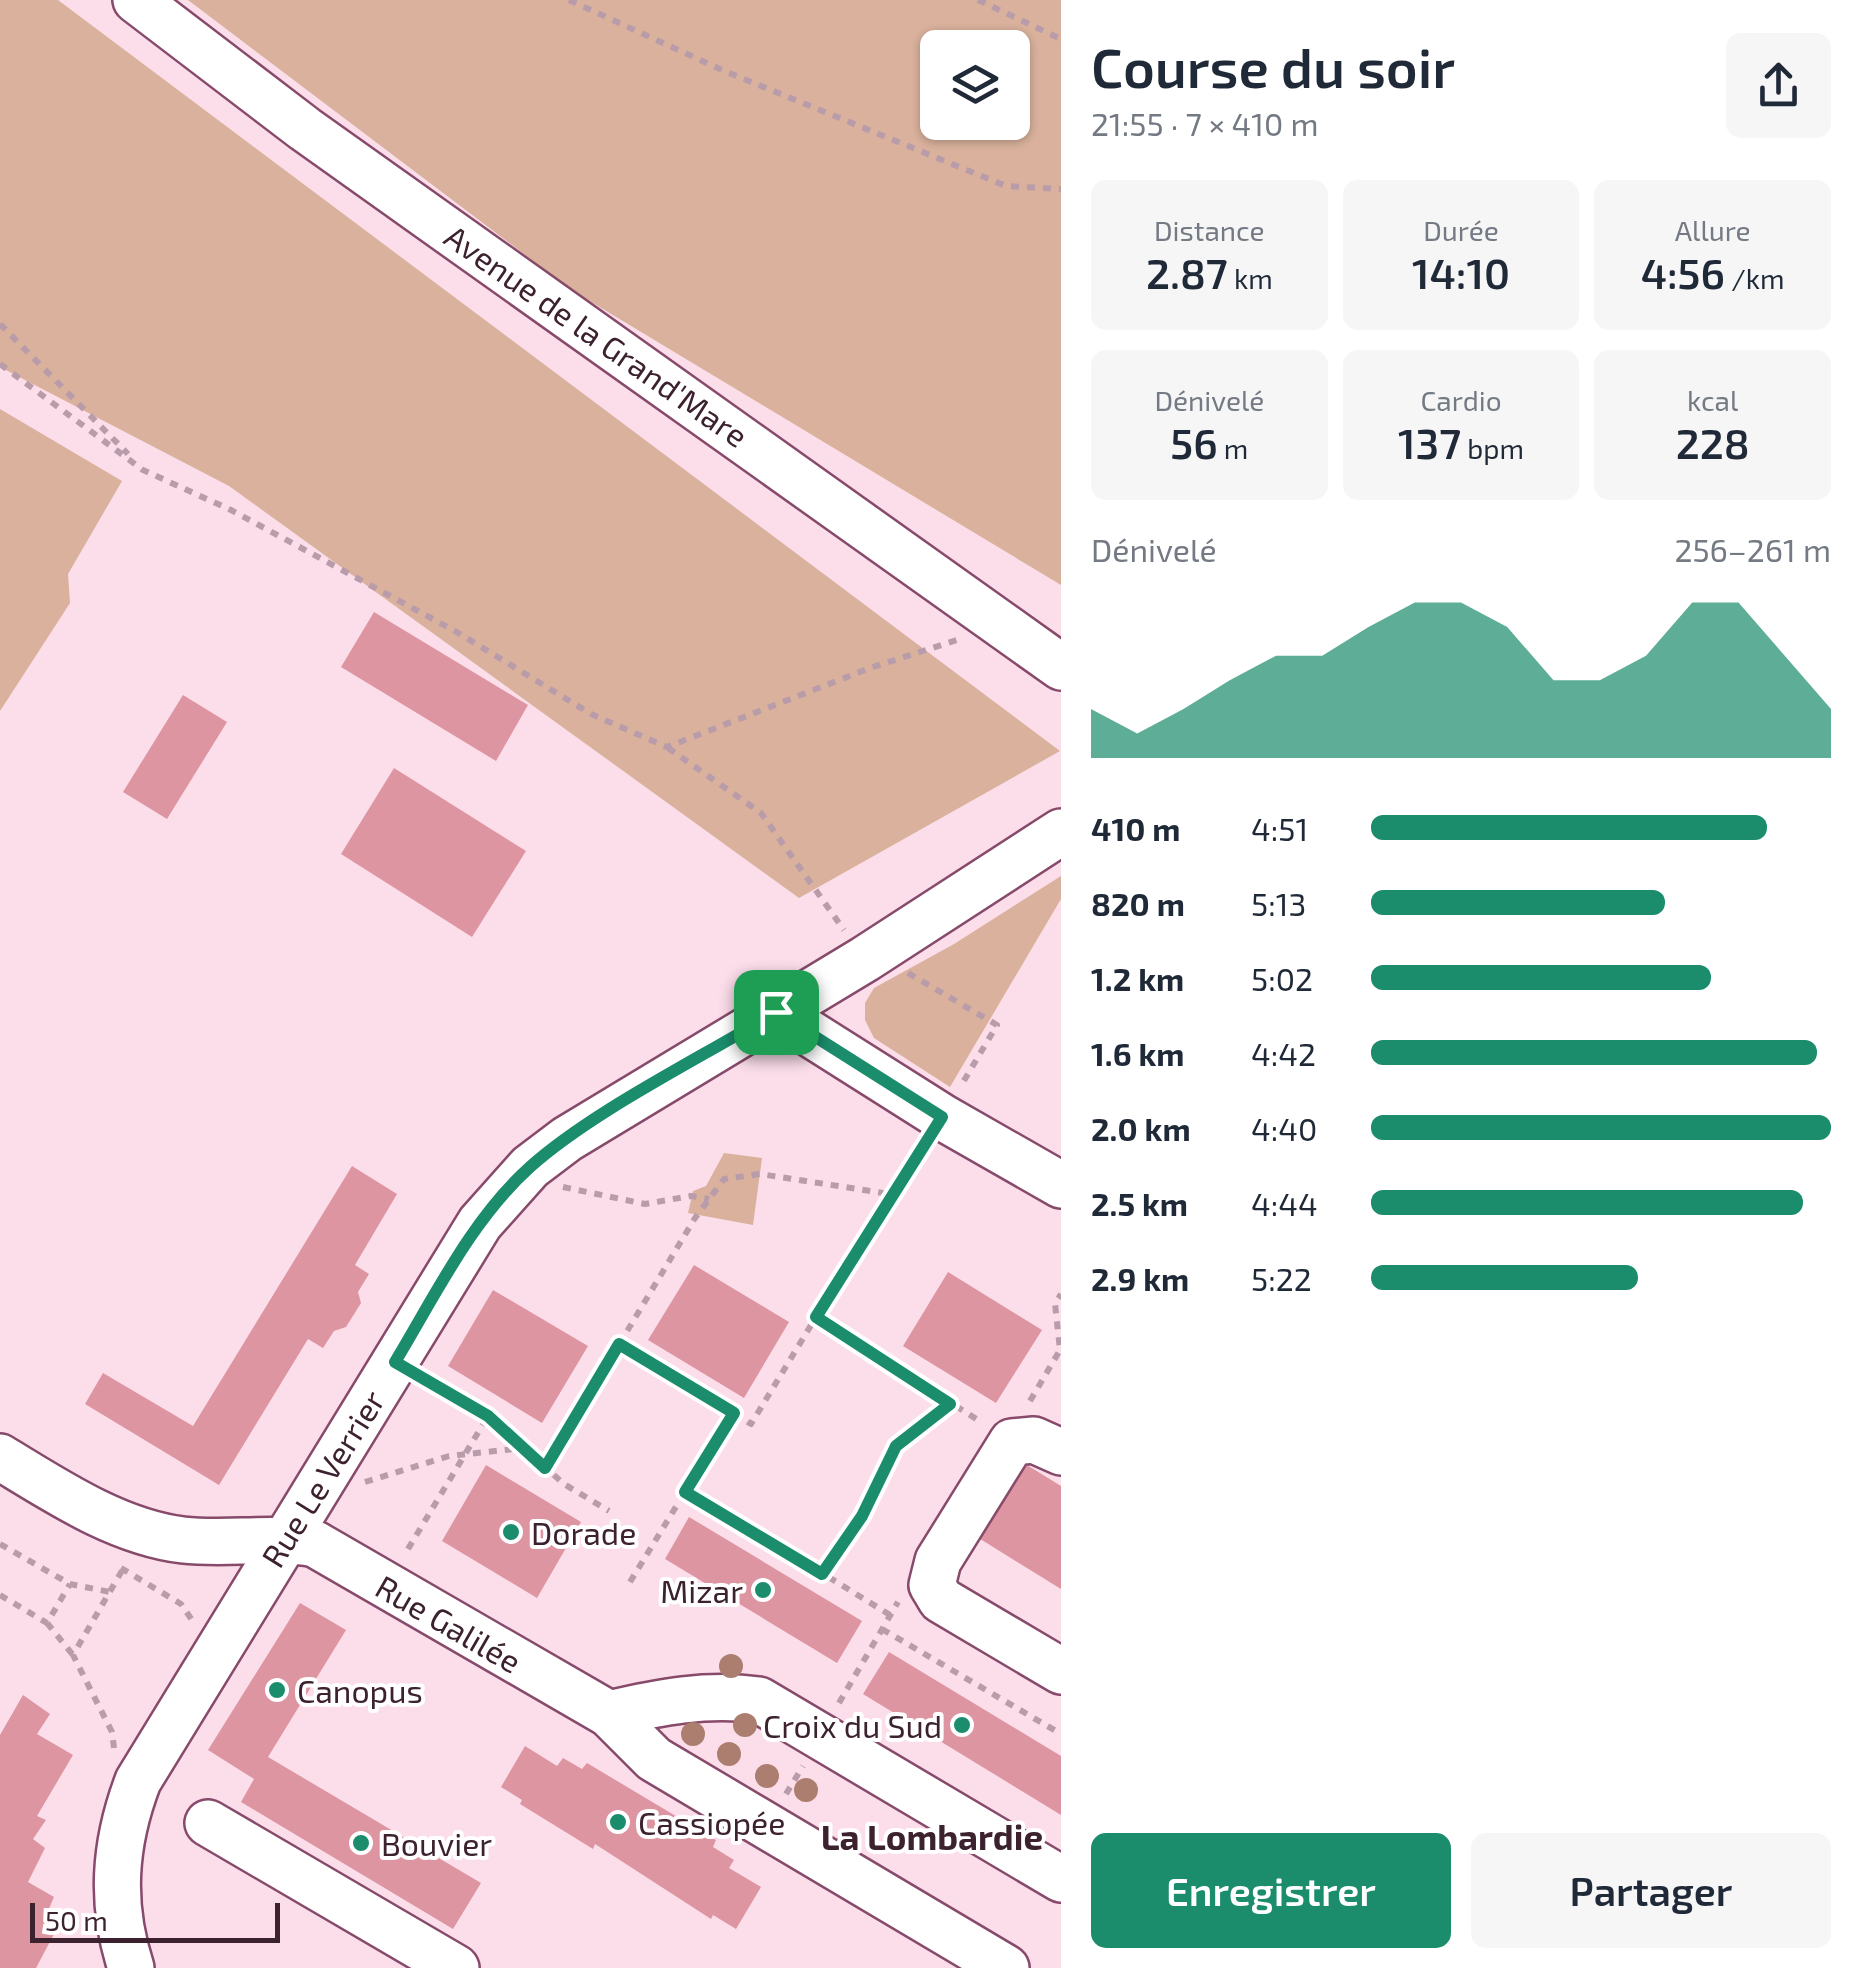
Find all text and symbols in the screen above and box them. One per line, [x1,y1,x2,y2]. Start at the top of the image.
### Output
map controls [920,30,1030,140]
button: layers [920,30,1030,140]
text: Course du soir [1091,33,1455,99]
button: share [1726,33,1831,138]
text: 21:55 · 7 × 410 m [1091,104,1318,142]
text: Distance [1154,213,1265,247]
text: Durée [1423,213,1499,247]
text: Allure [1675,213,1751,247]
street label: Avenue de la Grand'Mare [438,216,756,454]
text: 2.87 [1146,247,1228,297]
text: 14:10 [1412,247,1510,297]
text: 4:56 [1641,247,1725,297]
text: km [1228,261,1273,295]
text: /km [1725,261,1784,295]
text: Dénivelé [1154,383,1264,417]
text: Cardio [1420,383,1502,417]
text: kcal [1687,383,1738,417]
text: 56 [1170,417,1218,467]
text: 137 [1398,417,1461,467]
text: 228 [1676,417,1750,467]
text: m [1218,431,1248,465]
text: bpm [1461,431,1524,465]
text: Dénivelé [1091,530,1217,568]
text: 256–261 m [1674,530,1831,568]
text: 410 m [1091,809,1181,847]
text: 4:51 [1251,809,1308,847]
text: 820 m [1091,884,1185,922]
text: 5:13 [1251,884,1306,922]
text: 1.2 km [1091,959,1184,997]
text: 5:02 [1251,959,1313,997]
pin [734,970,819,1055]
icon: arrive [749,985,804,1040]
text: 1.6 km [1091,1034,1185,1072]
text: 4:42 [1251,1034,1316,1072]
text: 2.0 km [1091,1109,1191,1147]
text: 4:40 [1251,1109,1317,1147]
text: 2.5 km [1091,1184,1188,1222]
text: 4:44 [1251,1184,1318,1222]
text: 2.9 km [1091,1259,1189,1297]
text: 5:22 [1251,1259,1312,1297]
street label: Rue Le Verrier [253,1382,392,1573]
place label: Dorade [531,1513,636,1551]
marker: Dorade [500,1521,522,1543]
street label: Rue Galilée [370,1566,528,1680]
place label: Mizar [660,1571,743,1609]
marker: Mizar [752,1579,774,1601]
place label: Canopus [297,1671,423,1709]
marker: Canopus [266,1679,288,1701]
place label: Croix du Sud [763,1706,942,1744]
marker: Croix du Sud [951,1714,973,1736]
place label: Cassiopée [638,1803,785,1841]
marker: Cassiopée [607,1811,629,1833]
district label: La Lombardie [821,1815,1043,1857]
place label: Bouvier [381,1824,492,1862]
marker: Bouvier [350,1832,372,1854]
button: Enregistrer [1091,1833,1451,1948]
button: Partager [1471,1833,1831,1948]
scale bar [30,1898,280,1942]
text: 50 m [45,1903,108,1937]

